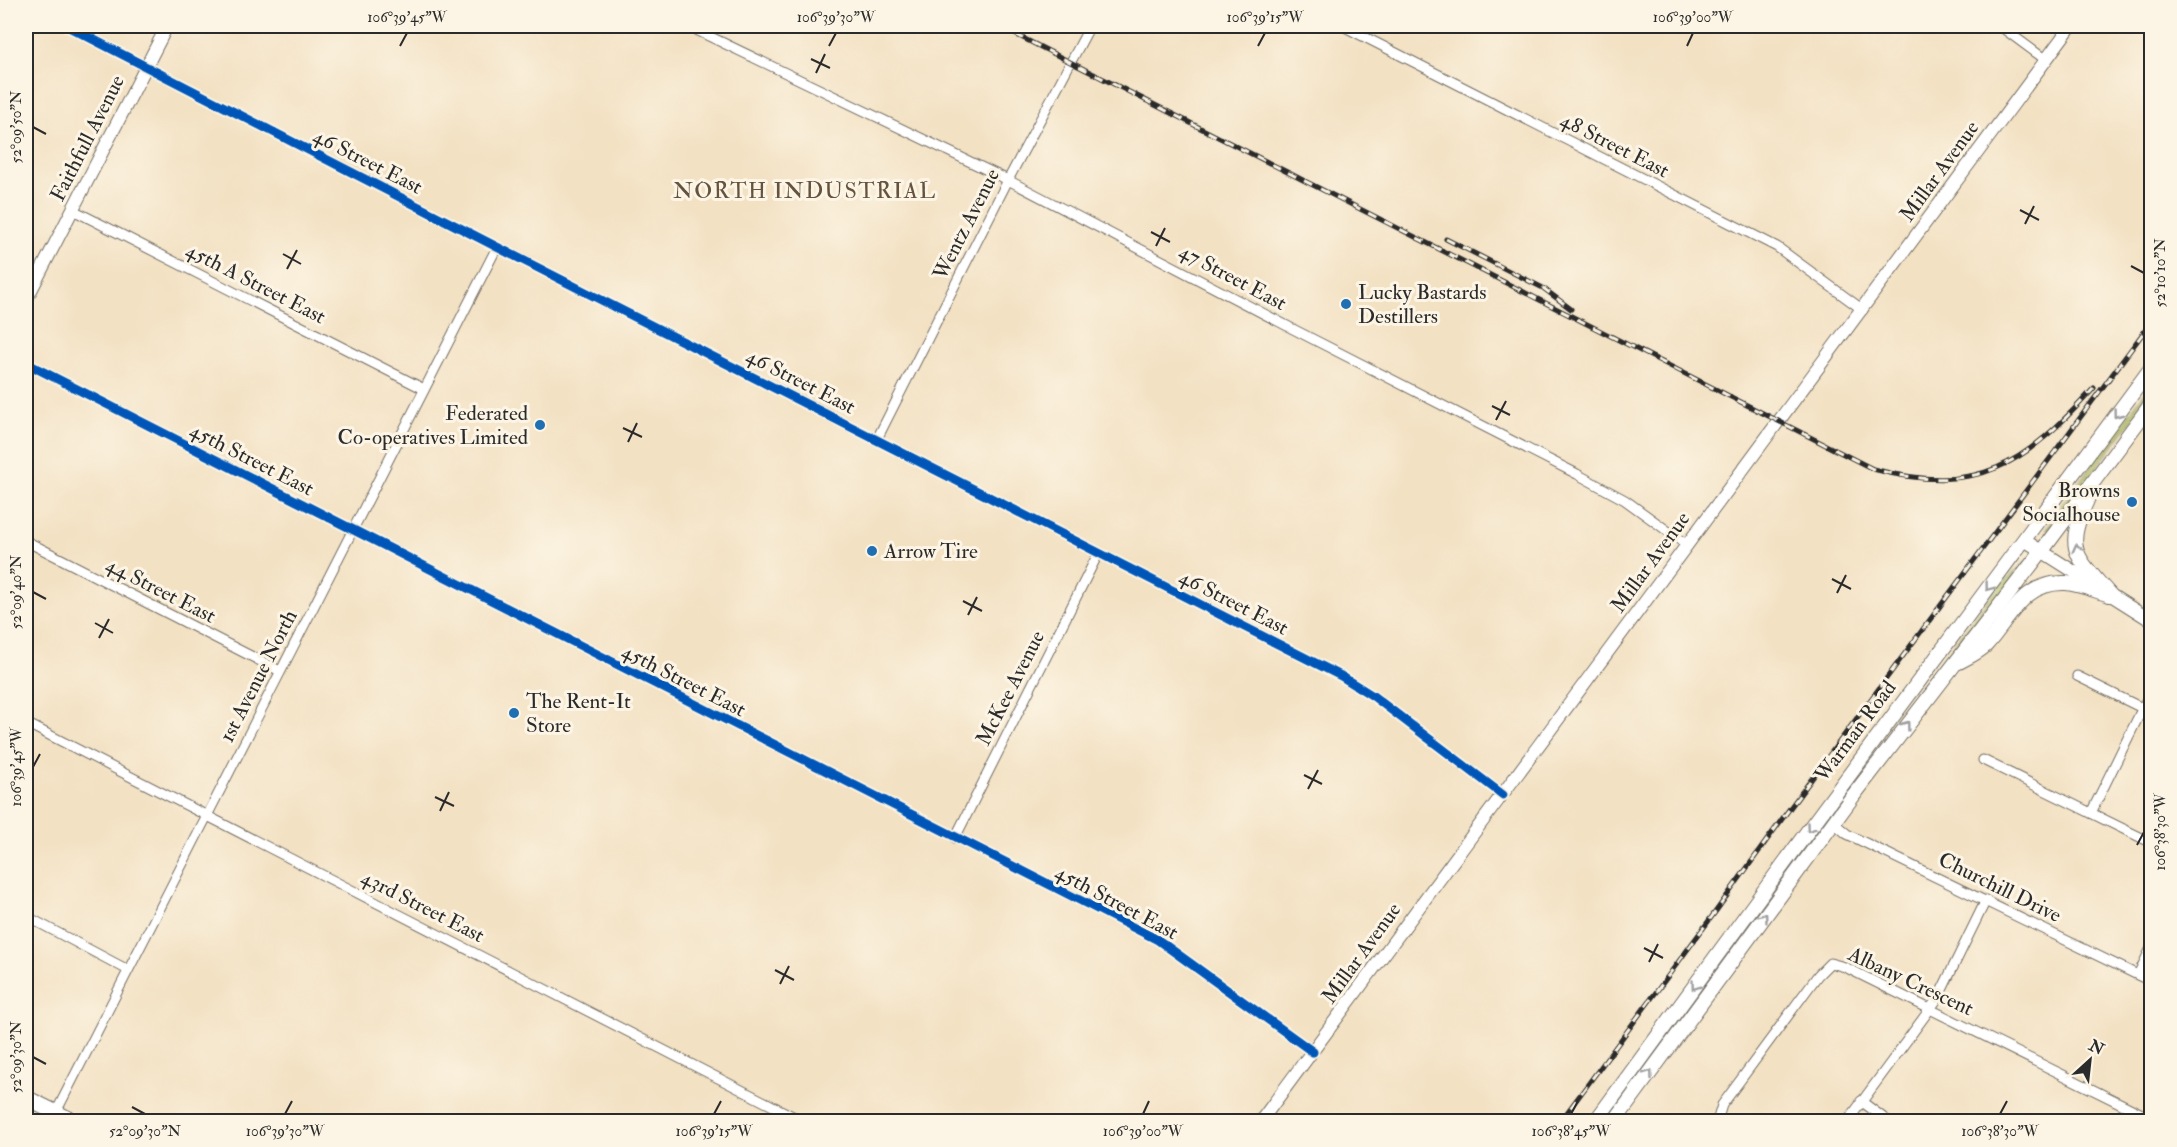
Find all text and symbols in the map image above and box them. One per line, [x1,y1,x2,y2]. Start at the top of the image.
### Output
text: 106°39'45"W [367,8,448,27]
text: 106°39'30"W [797,8,876,27]
text: 106°39'15"W [1227,8,1304,27]
text: 106°39'00"W [1653,8,1734,27]
street label: Faithfull Avenue [44,70,131,206]
text: 52°09'50"N [7,90,26,163]
street label: 48 Street East [1556,107,1674,184]
street label: Millar Avenue [1894,115,1985,227]
street label: 46 Street East [309,122,427,201]
street label: Wentz Avenue [926,164,1006,285]
district label: NORTH INDUSTRIAL [673,177,937,205]
street label: 45th A Street East [181,237,330,330]
street label: 47 Street East [1174,238,1291,317]
text: 52°10'10"N [2151,238,2170,308]
place label: Lucky Bastards Destillers [1358,279,1487,330]
marker: Lucky Bastards Destillers [1339,297,1353,311]
street label: 46 Street East [742,342,860,421]
place label: Federated Co-operatives Limited [338,400,529,451]
one-way arrow [2113,408,2124,419]
street label: 45th Street East [185,417,318,502]
marker: Federated Co-operatives Limited [533,418,547,432]
place label: Browns Socialhouse [2022,477,2120,528]
marker: Browns Socialhouse [2125,495,2139,509]
street label: Millar Avenue [1605,506,1696,618]
place label: Arrow Tire [883,538,978,565]
one-way arrow [2071,543,2084,553]
marker: Arrow Tire [865,544,879,558]
street label: 44 Street East [101,551,220,630]
text: 52°09'40"N [7,554,26,629]
street label: 46 Street East [1175,563,1293,642]
one-way arrow [1985,581,1996,592]
street label: 1st Avenue North [213,605,303,747]
street label: McKee Avenue [970,626,1051,750]
street label: 45th Street East [617,638,750,723]
street label: Warman Road [1808,675,1903,788]
place label: The Rent-It Store [526,688,631,739]
marker: The Rent-It Store [507,706,521,720]
one-way arrow [1899,721,1910,732]
text: 106°39'45"W [7,726,26,807]
text: 106°38'30"W [2151,792,2170,871]
one-way arrow [1806,822,1817,833]
street label: Churchill Drive [1934,846,2066,929]
street label: 45th Street East [1051,859,1183,946]
street label: 43rd Street East [357,864,489,949]
street label: Millar Avenue [1316,897,1407,1009]
one-way arrow [1757,913,1768,924]
street label: Albany Crescent [1843,940,1978,1022]
one-way arrow [1691,979,1702,990]
text: 52°09'30"N [7,1020,26,1093]
north arrow [2060,1030,2120,1090]
text: N [2085,1035,2108,1060]
one-way arrow [1641,1070,1652,1081]
text: 52°09'30"N [109,1122,182,1141]
text: 106°39'30"W [246,1122,325,1141]
text: 106°39'15"W [676,1122,753,1141]
text: 106°39'00"W [1103,1122,1184,1141]
text: 106°38'45"W [1532,1122,1611,1141]
text: 106°38'30"W [1961,1122,2040,1141]

